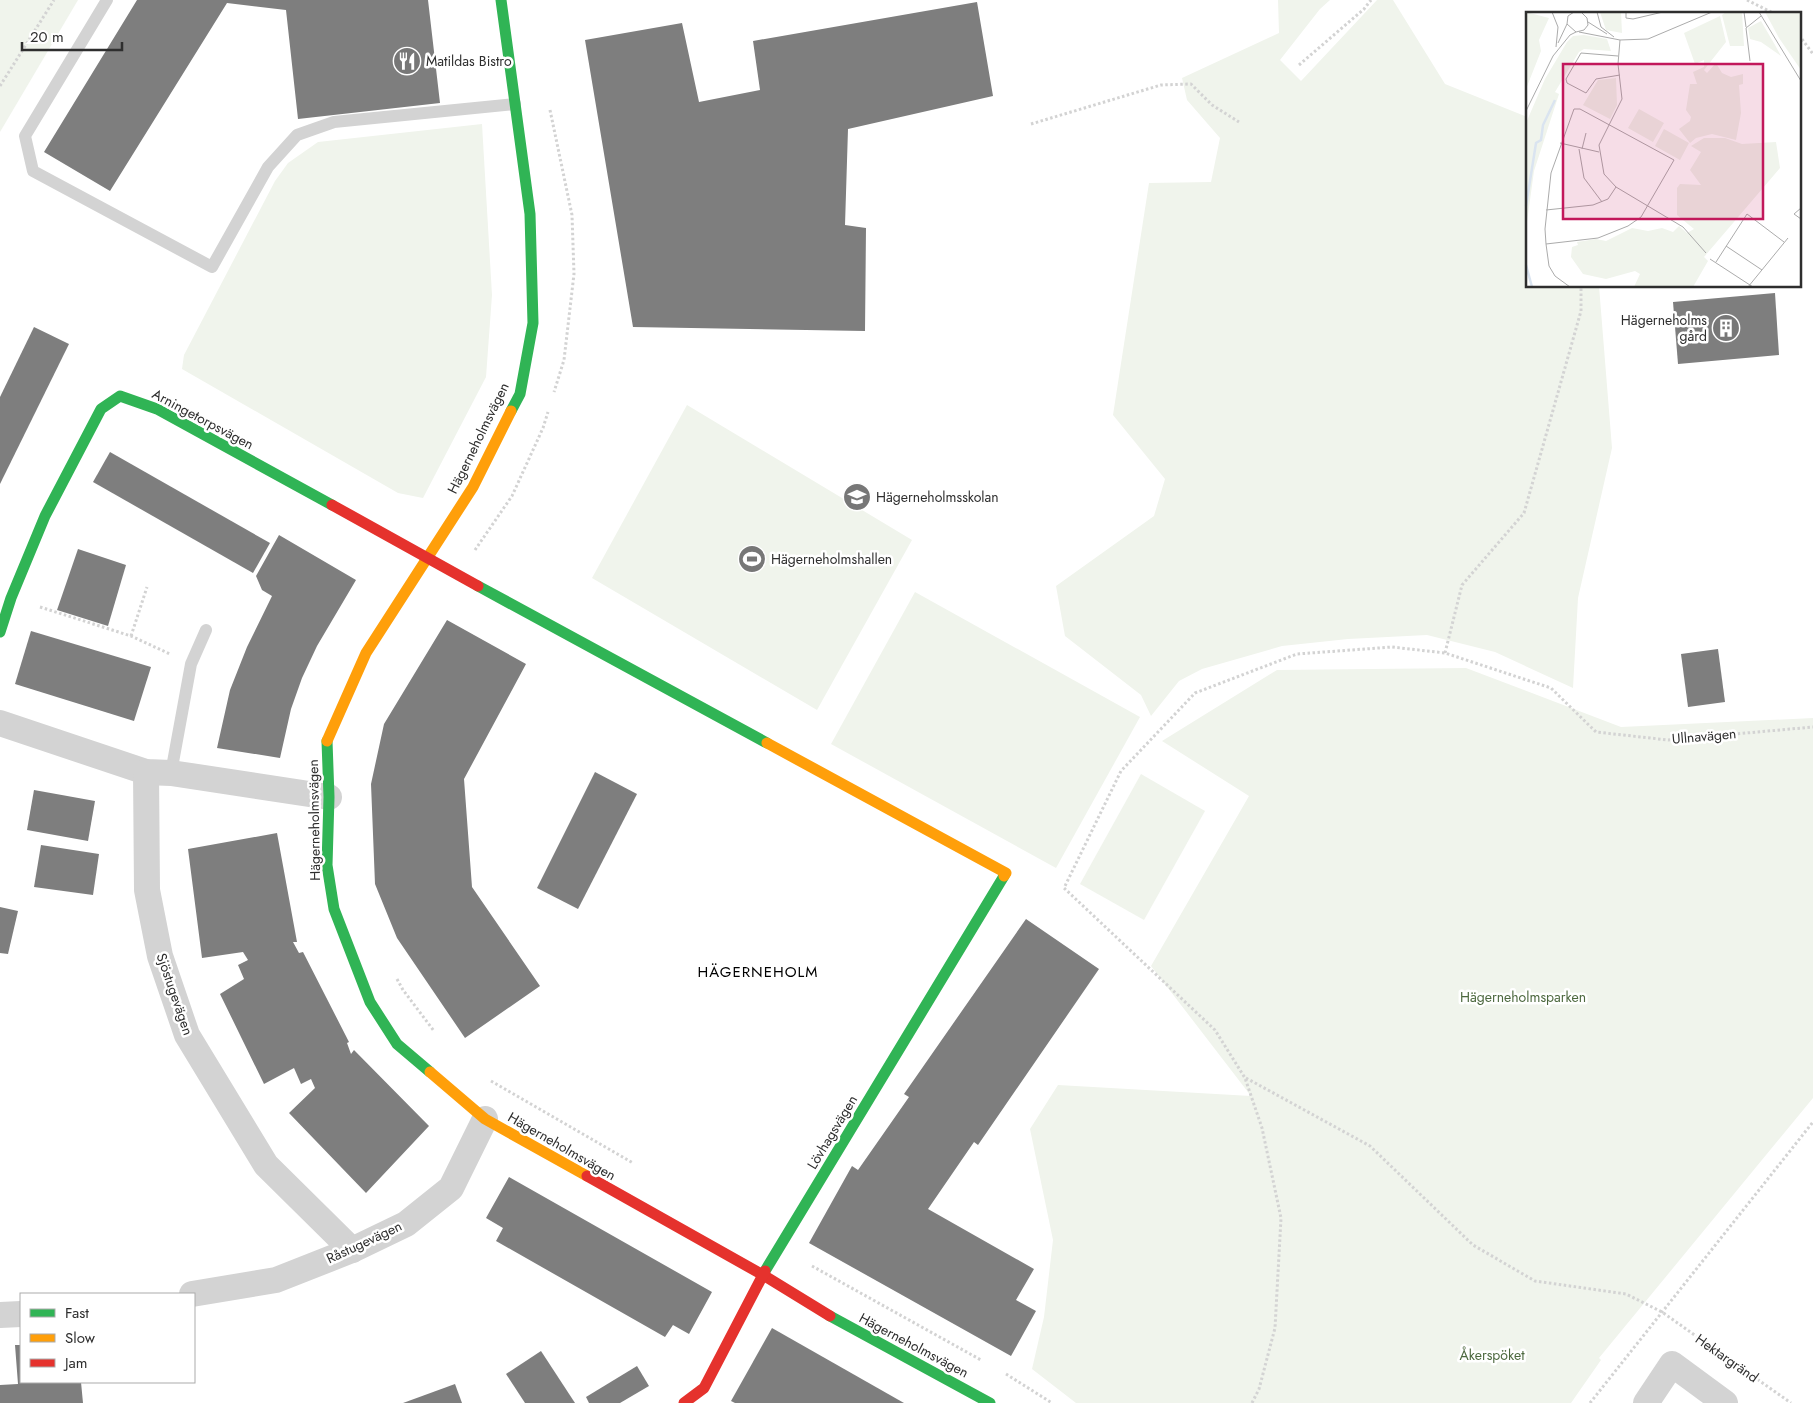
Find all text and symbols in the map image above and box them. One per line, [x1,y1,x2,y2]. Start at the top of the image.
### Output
inset map [1526,12,1800,288]
scale bar [22,20,122,52]
text: 20 m [30,26,64,48]
restaurant icon: Matildas Bistro [392,46,422,76]
place label: Matildas Bistro [426,51,512,71]
place label: Hägerneholms gård [1621,310,1707,346]
building icon: Hägerneholms gård [1711,313,1741,343]
street label: Hägerneholmsvägen [442,379,514,497]
street label: Arningetorpsvägen [149,384,257,454]
school or university icon: Hägerneholmsskolan [842,482,872,512]
place label: Hägerneholmsskolan [876,487,999,507]
sports icon: Hägerneholmshallen [737,544,767,574]
place label: Hägerneholmshallen [771,549,892,569]
street label: Ullnavägen [1671,723,1737,749]
street label: Hägerneholmsvägen [303,759,325,881]
street label: Sjöstugevägen [152,950,198,1038]
district label: HÄGERNEHOLM [698,961,818,983]
park label: Hägerneholmsparken [1460,987,1586,1007]
street label: Lövhagsvägen [802,1091,862,1173]
street label: Hägerneholmsvägen [504,1107,620,1185]
street label: Råstugevägen [323,1216,405,1268]
legend [20,1293,195,1383]
text: Fast [65,1302,89,1324]
street label: Hägerneholmsvägen [856,1308,972,1382]
text: Slow [65,1327,96,1349]
street label: Hektargränd [1691,1329,1763,1387]
park label: Åkerspöket [1460,1345,1525,1365]
text: Jam [63,1352,88,1374]

